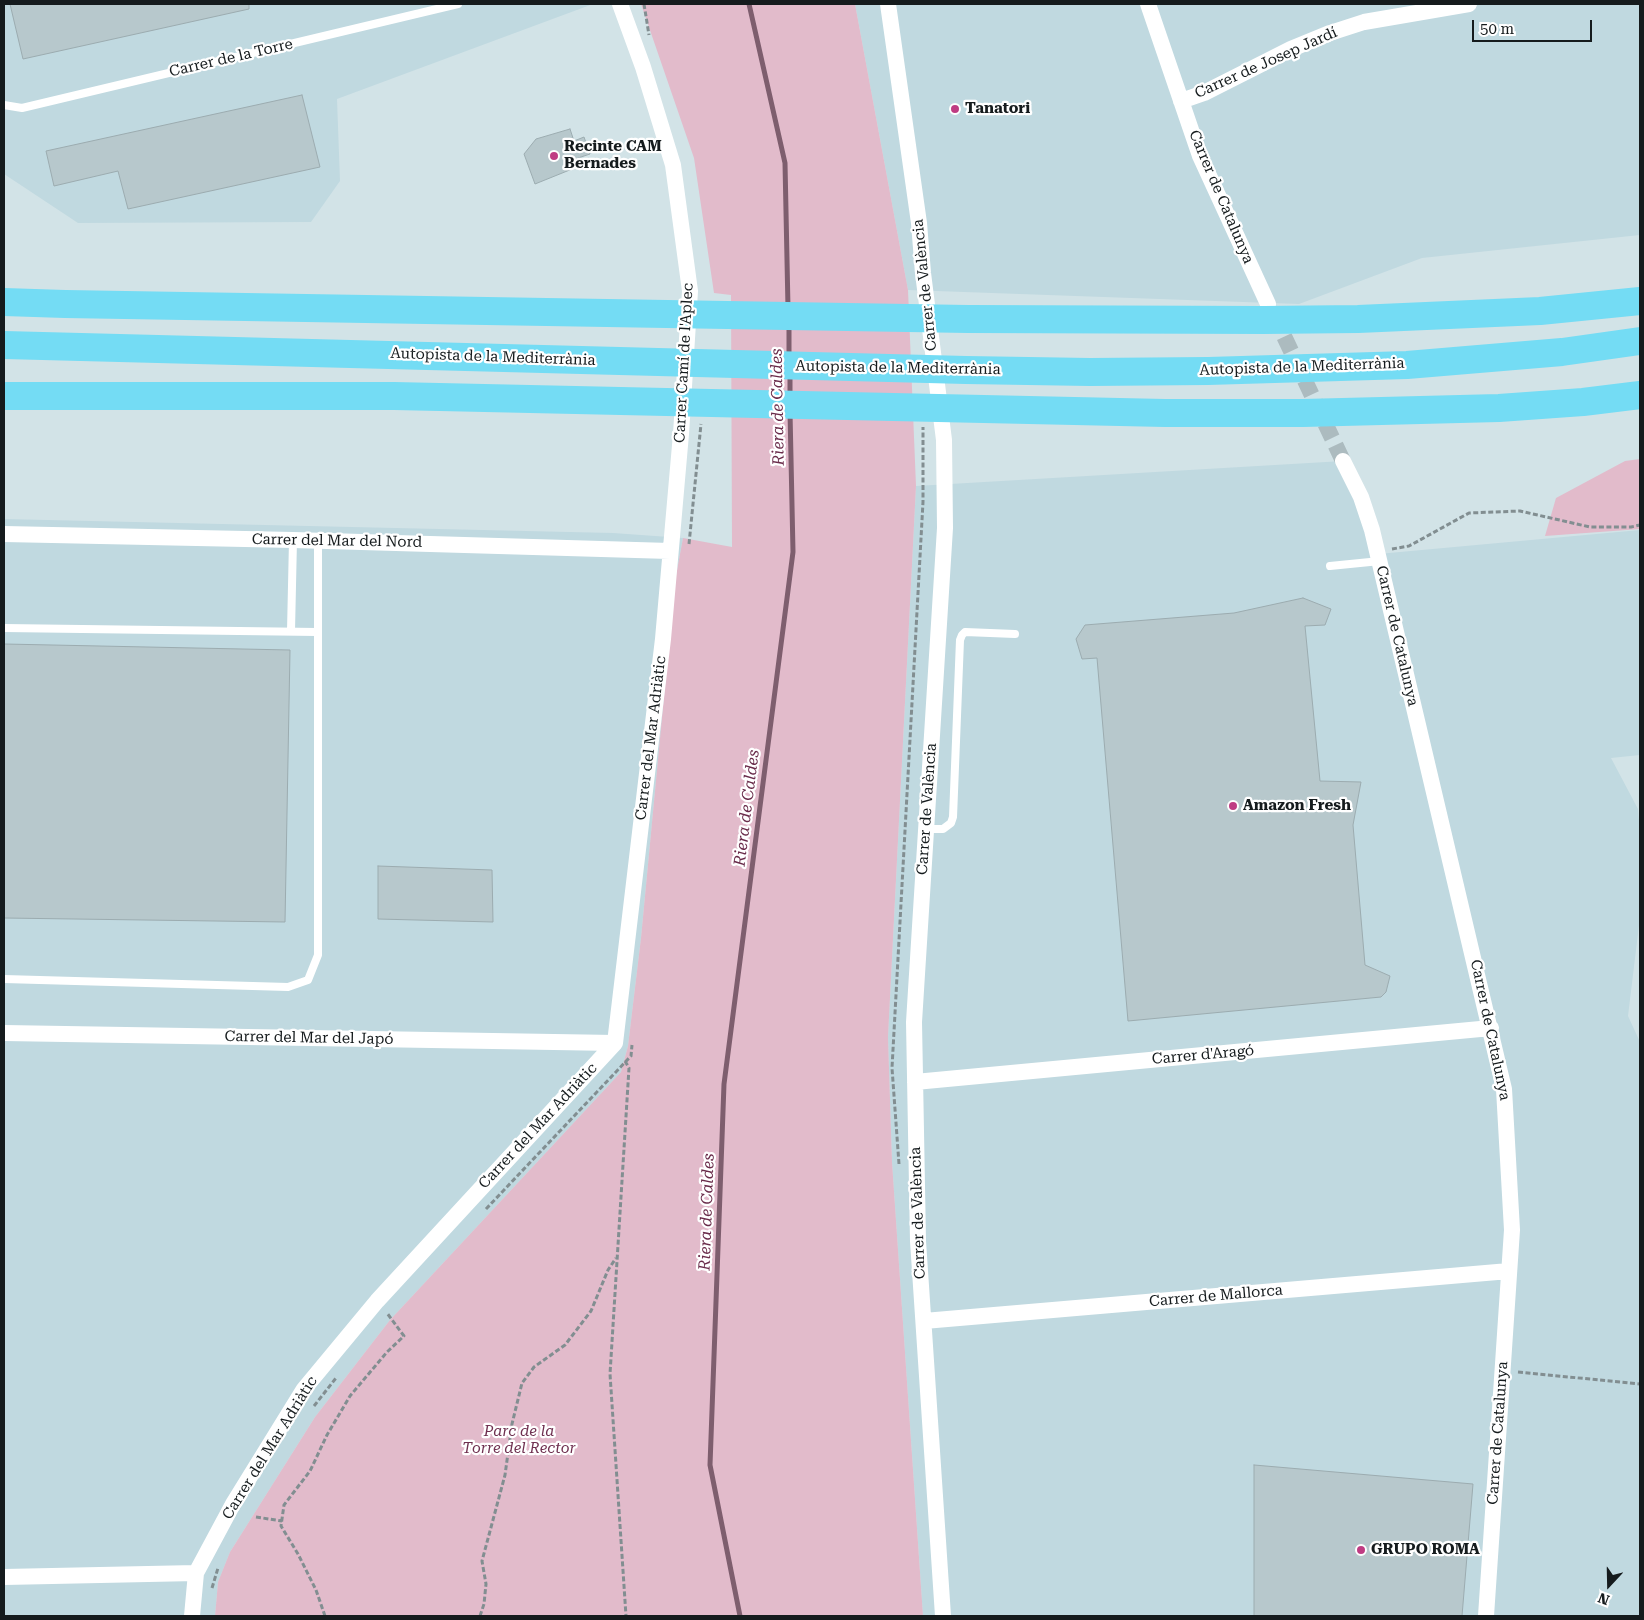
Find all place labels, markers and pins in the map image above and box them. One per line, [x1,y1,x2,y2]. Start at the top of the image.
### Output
place label: Tanatori [965,100,1030,118]
marker: Tanatori [949,103,961,115]
place label: Recinte CAM Bernades [564,138,662,173]
marker: Recinte CAM Bernades [548,150,560,162]
place label: Amazon Fresh [1243,797,1351,815]
marker: Amazon Fresh [1227,800,1239,812]
place label: GRUPO ROMA [1371,1541,1480,1559]
marker: GRUPO ROMA [1355,1544,1367,1556]

